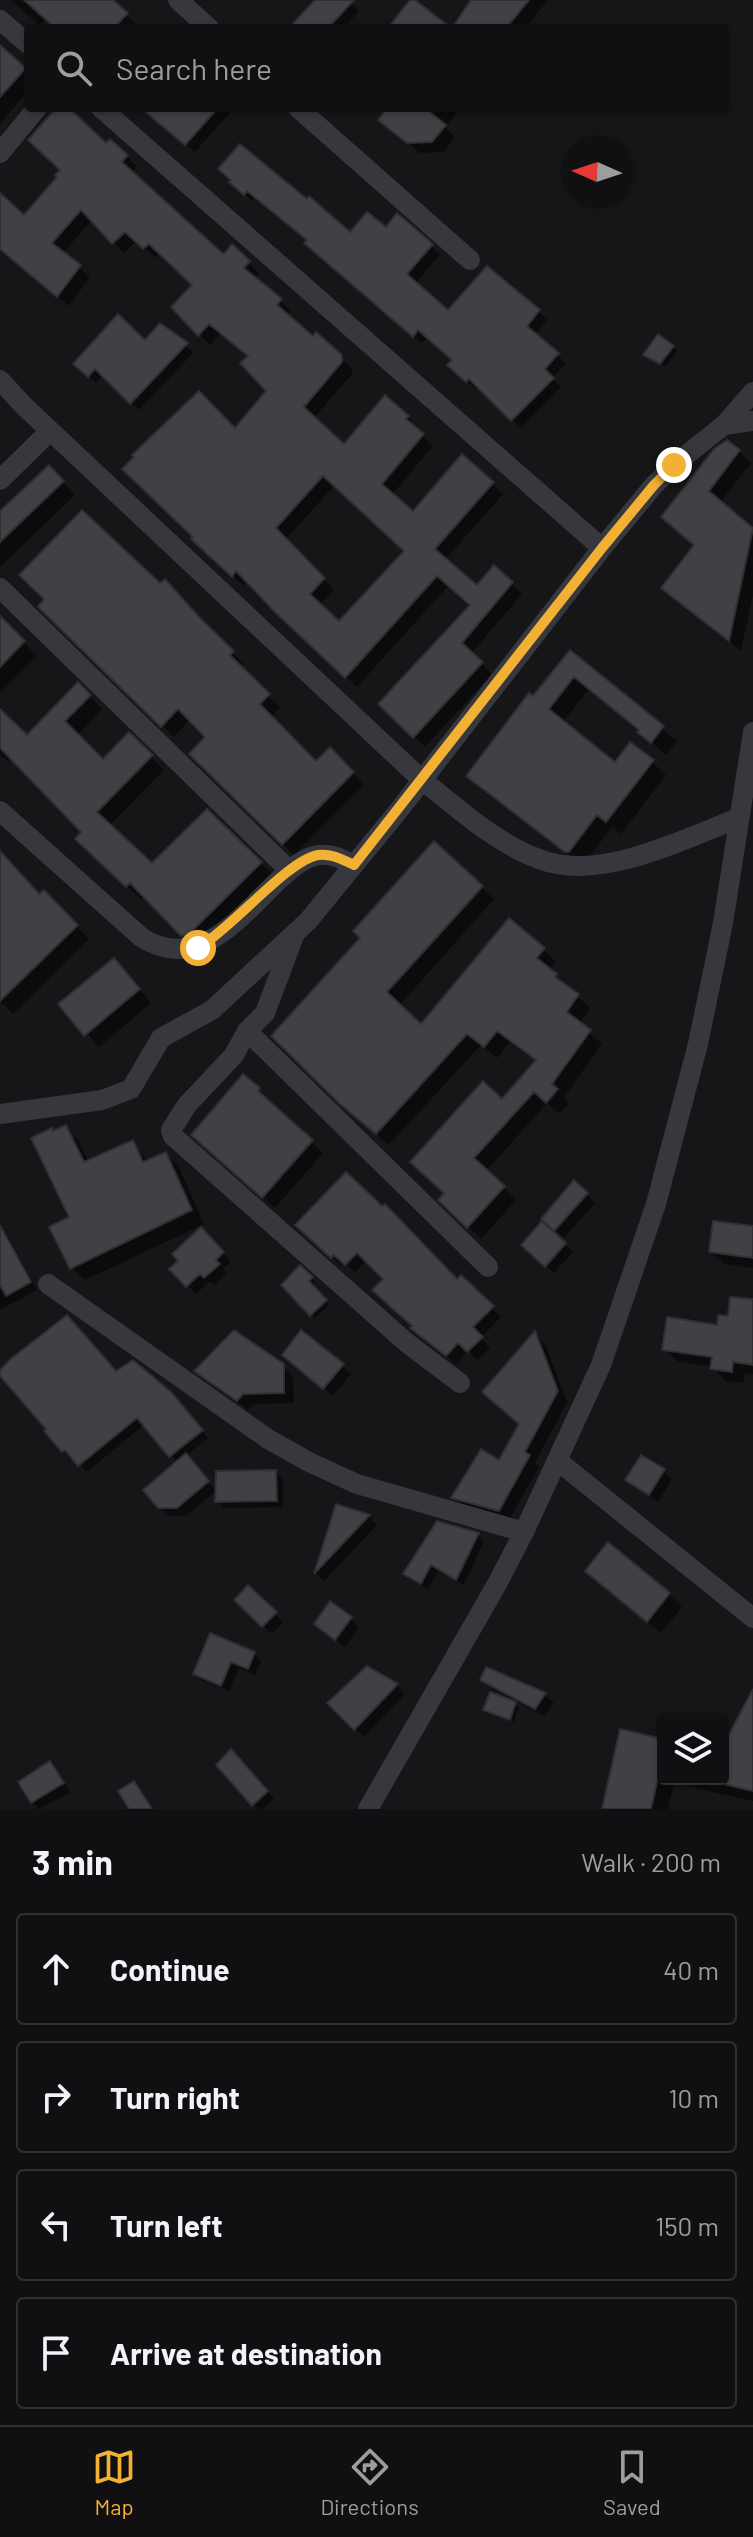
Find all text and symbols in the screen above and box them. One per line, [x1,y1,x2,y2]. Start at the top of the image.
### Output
search box [24,24,729,112]
icon: search [52,46,96,90]
text: Search here [116,50,272,86]
north arrow [561,136,633,208]
route end [656,447,692,483]
route start [180,930,216,966]
map controls [657,1713,729,1785]
button: layers [657,1713,729,1785]
text: 3 min [32,1841,113,1882]
text: Walk · 200 m [581,1846,721,1877]
icon: ahead [34,1947,78,1991]
text: Continue [110,1951,230,1987]
text: 40 m [663,1954,719,1985]
icon: right [34,2075,78,2119]
text: Turn right [110,2079,240,2115]
text: 10 m [669,2082,719,2113]
icon: left [34,2203,78,2247]
text: Turn left [110,2207,223,2243]
text: 150 m [655,2210,719,2241]
icon: arrive [34,2331,78,2375]
text: Arrive at destination [110,2335,382,2371]
tab: Map [92,2445,136,2519]
tab: Directions [320,2445,419,2519]
tab: Saved [603,2445,661,2519]

